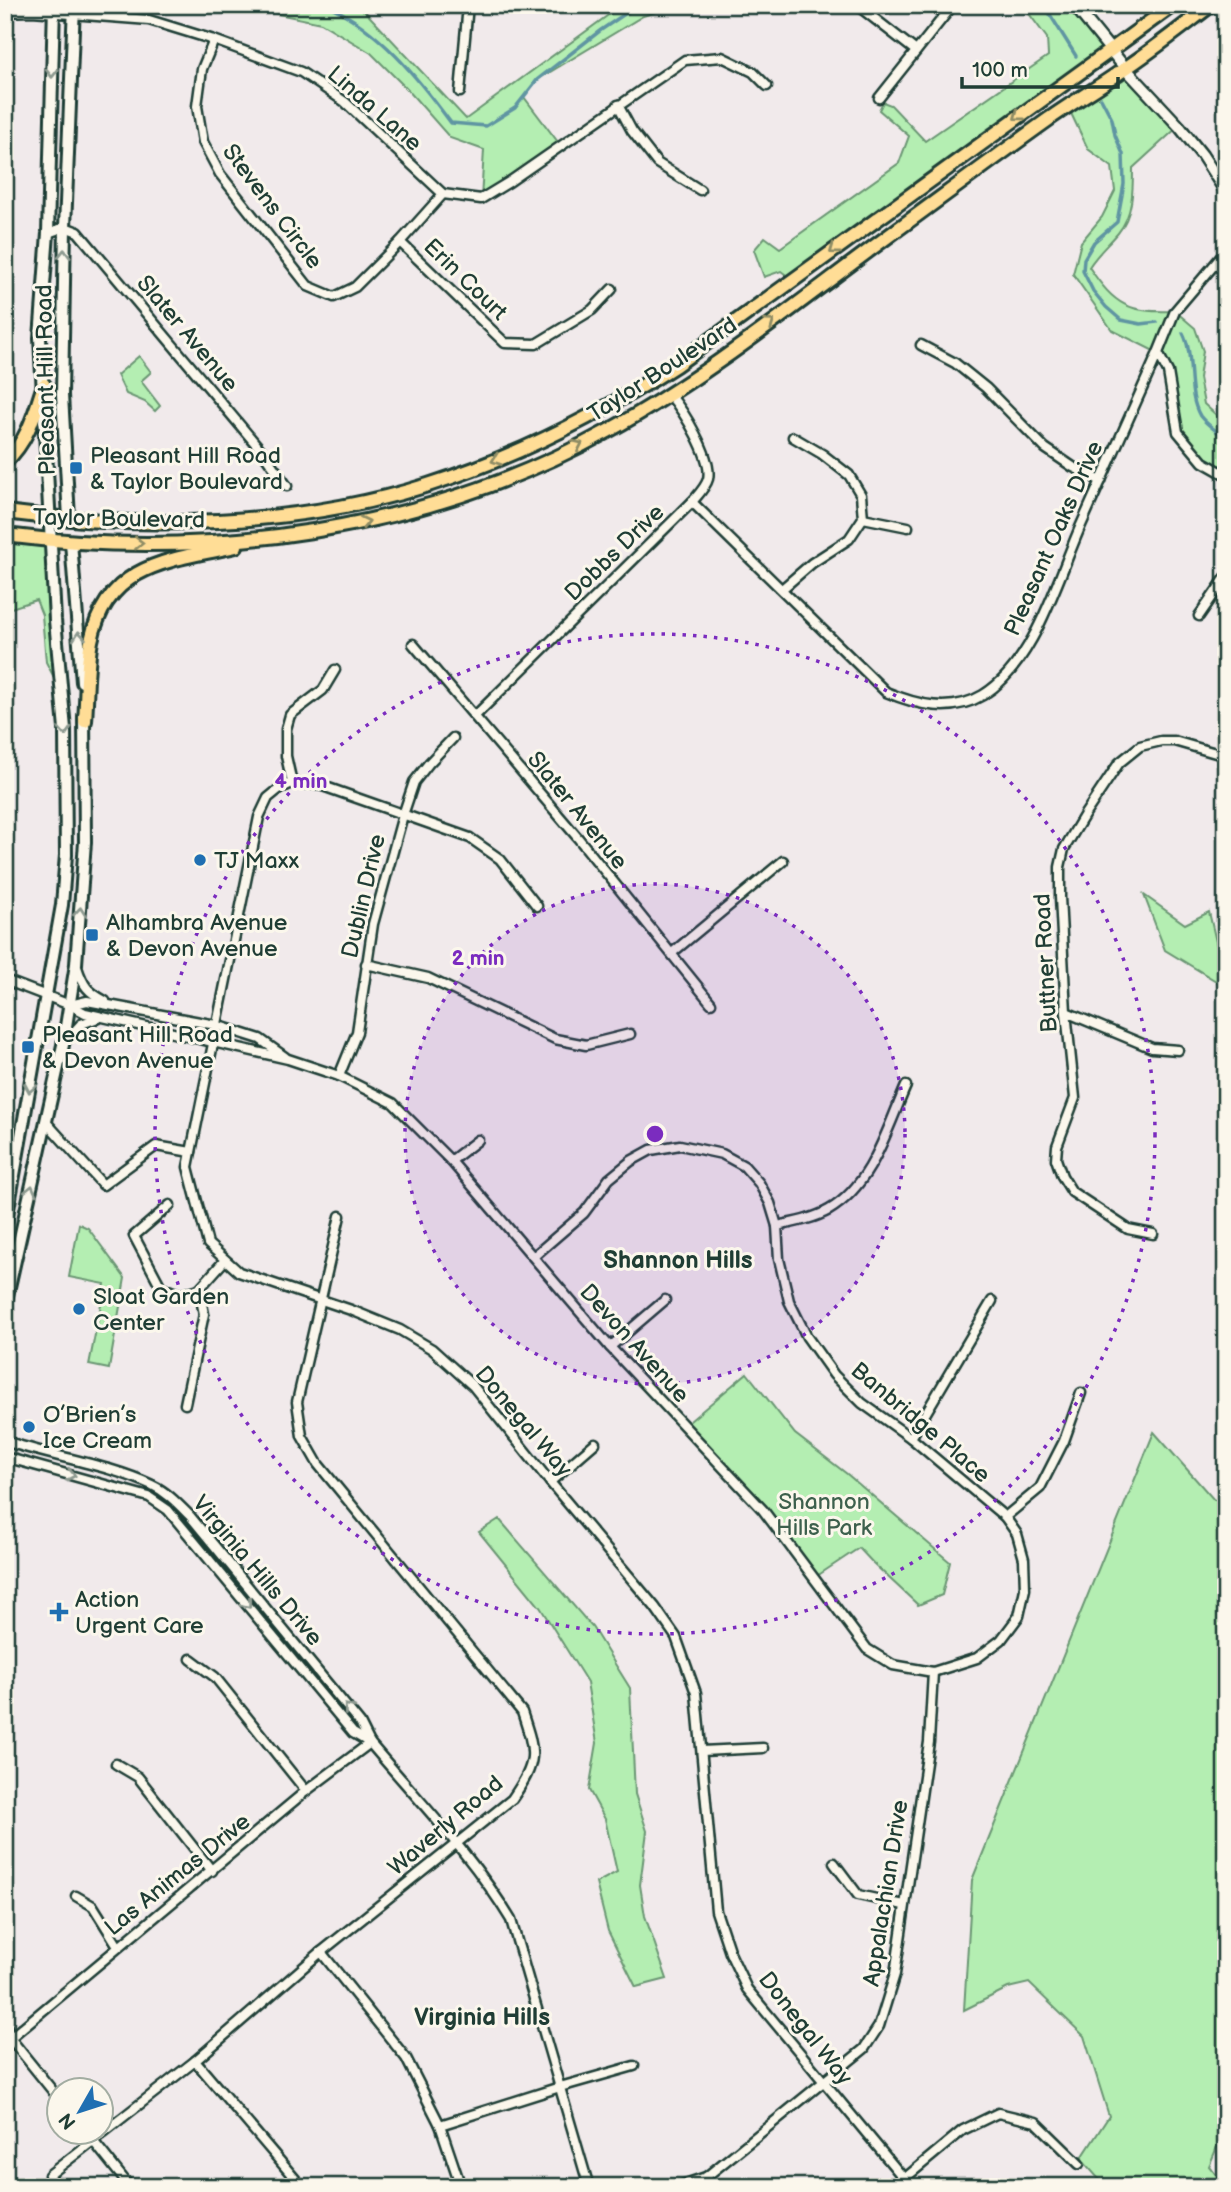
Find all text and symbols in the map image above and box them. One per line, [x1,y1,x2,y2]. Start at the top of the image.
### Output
scale bar [962,46,1117,90]
text: 100 m [972,58,1028,83]
street label: Linda Lane [321,60,427,157]
one-way arrow [44,68,59,79]
one-way arrow [1013,108,1026,120]
street label: Stevens Circle [216,139,328,275]
street label: Erin Court [418,233,513,326]
one-way arrow [829,242,842,254]
one-way arrow [57,248,72,259]
street label: Slater Avenue [130,270,244,398]
street label: Pleasant Hill Road [30,284,62,476]
street label: Taylor Boulevard [583,311,742,428]
one-way arrow [762,319,774,331]
street label: Pleasant Oaks Drive [998,437,1109,640]
one-way arrow [571,440,583,454]
place label: Pleasant Hill Road & Taylor Boulevard [90,442,283,496]
one-way arrow [491,451,503,465]
marker: Pleasant Hill Road & Taylor Boulevard [68,460,84,476]
street label: Dobbs Drive [559,499,670,607]
street label: Taylor Boulevard [33,504,205,534]
one-way arrow [359,516,371,531]
one-way arrow [134,535,145,551]
one-way arrow [72,631,87,642]
one-way arrow [57,726,72,737]
street label: Slater Avenue [521,746,633,875]
text: 4 min [275,769,327,794]
street label: Dublin Drive [336,832,392,961]
place label: TJ Maxx [214,847,299,875]
marker: TJ Maxx [192,852,208,868]
street label: Buttner Road [1028,893,1064,1033]
one-way arrow [72,907,87,918]
place label: Alhambra Avenue & Devon Avenue [106,909,287,963]
marker: Alhambra Avenue & Devon Avenue [84,927,100,943]
text: 2 min [451,946,505,971]
place label: Pleasant Hill Road & Devon Avenue [42,1021,233,1075]
marker: Pleasant Hill Road & Devon Avenue [20,1039,36,1055]
one-way arrow [23,1082,38,1094]
centre of rings [643,1122,667,1146]
one-way arrow [22,1184,37,1196]
district label: Shannon Hills [603,1246,753,1275]
street label: Devon Avenue [574,1278,695,1409]
place label: Sloat Garden Center [93,1283,229,1337]
marker: Sloat Garden Center [71,1301,87,1317]
street label: Banbridge Place [845,1356,996,1489]
street label: Donegal Way [469,1361,578,1483]
place label: O’Brien’s Ice Cream [43,1401,152,1455]
marker: O’Brien’s Ice Cream [21,1419,37,1435]
one-way arrow [65,1467,77,1482]
park label: Shannon Hills Park [776,1488,873,1542]
street label: Virginia Hills Drive [186,1490,328,1652]
place label: Action Urgent Care [75,1586,204,1640]
one-way arrow [239,1597,252,1609]
marker: Action Urgent Care [49,1602,69,1622]
one-way arrow [344,1703,356,1716]
street label: Waverly Road [383,1770,509,1882]
street label: Appalachian Drive [857,1798,915,1988]
street label: Las Animas Drive [99,1807,256,1942]
street label: Donegal Way [752,1966,858,2091]
district label: Virginia Hills [414,2003,550,2032]
north arrow [46,2076,116,2146]
text: N [55,2108,81,2134]

